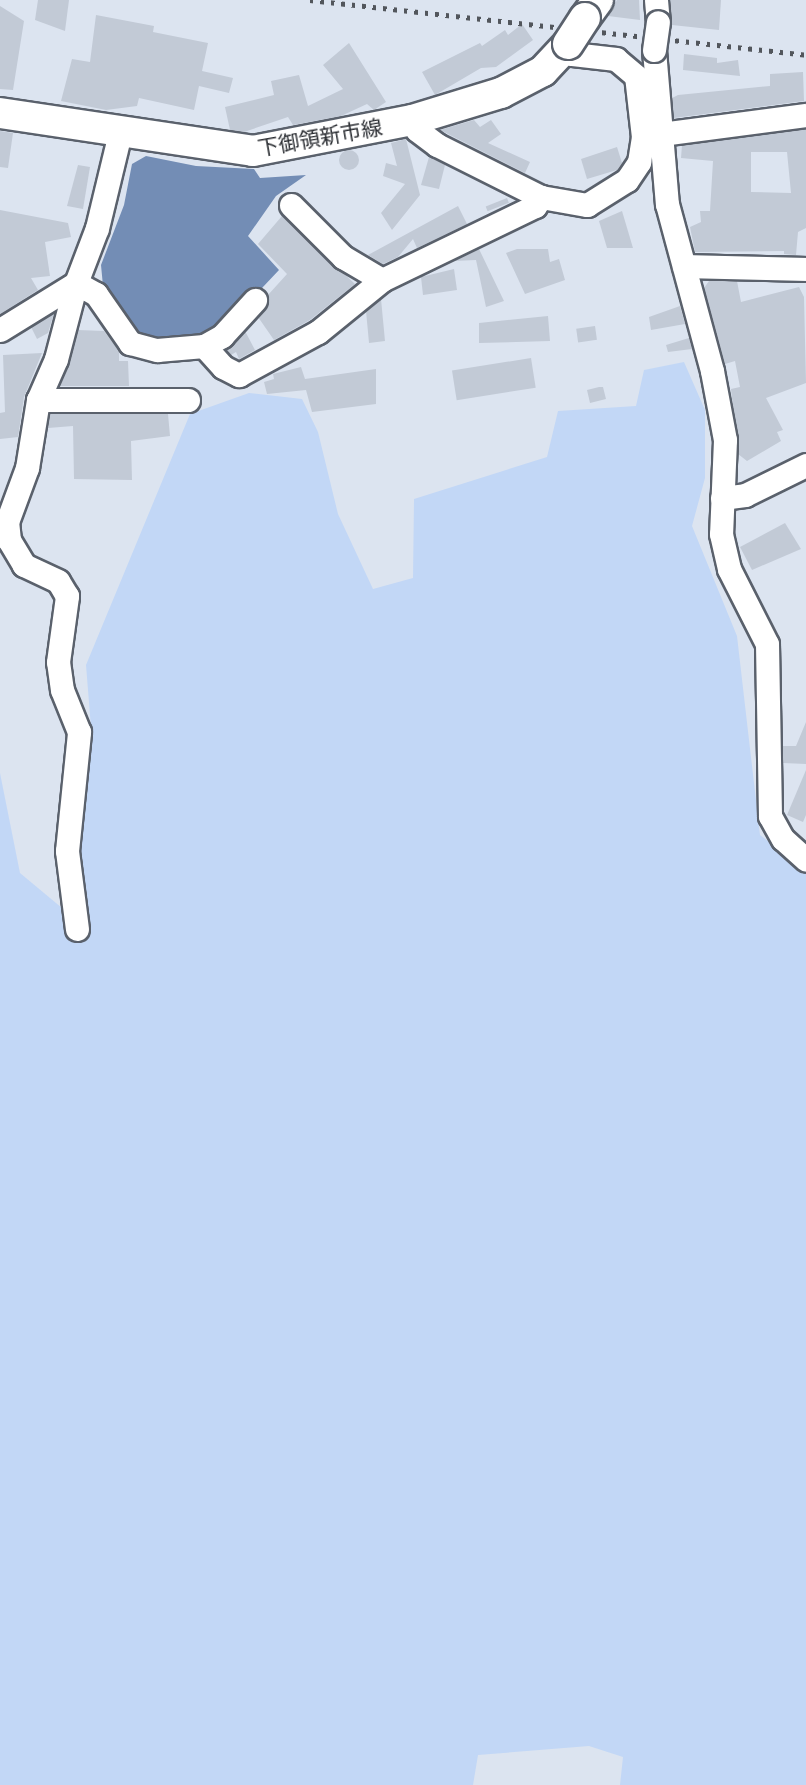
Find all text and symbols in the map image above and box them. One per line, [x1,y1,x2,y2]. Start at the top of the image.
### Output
street label: 下御領新市線 [256,115,384,161]

